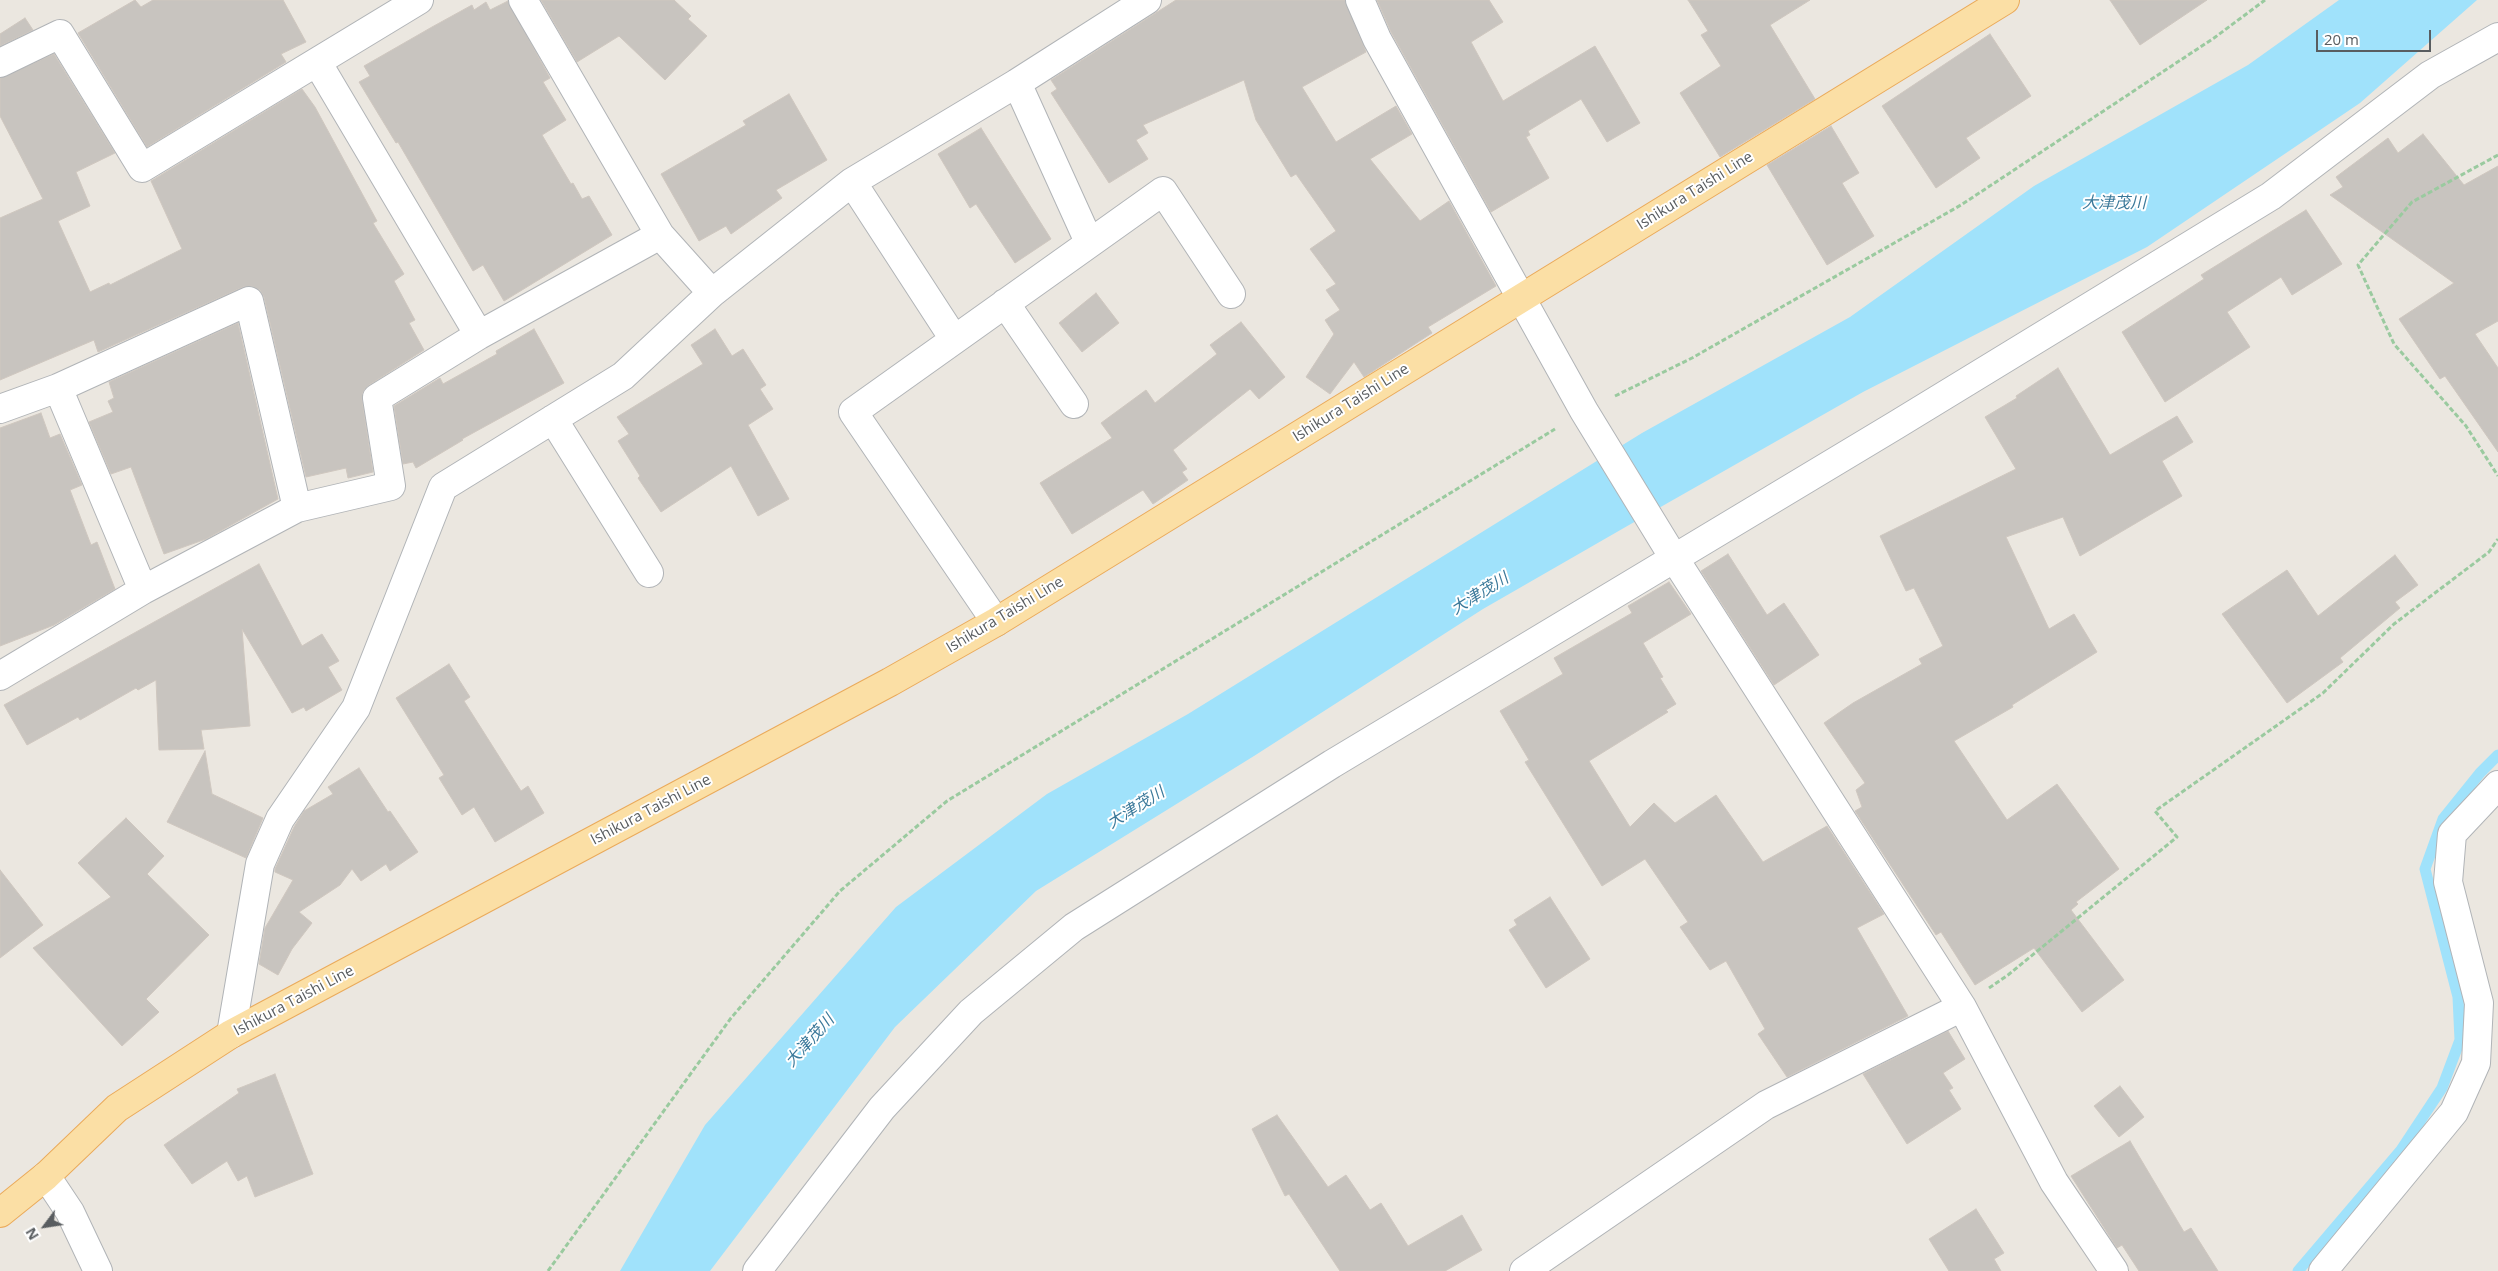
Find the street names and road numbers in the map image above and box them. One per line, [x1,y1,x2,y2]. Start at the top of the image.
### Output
street label: Ishikura Taishi Line [1634,148,1756,234]
street label: Ishikura Taishi Line [1290,360,1412,446]
street label: Ishikura Taishi Line [943,573,1067,657]
street label: Ishikura Taishi Line [588,771,714,849]
street label: Ishikura Taishi Line [231,962,357,1040]

